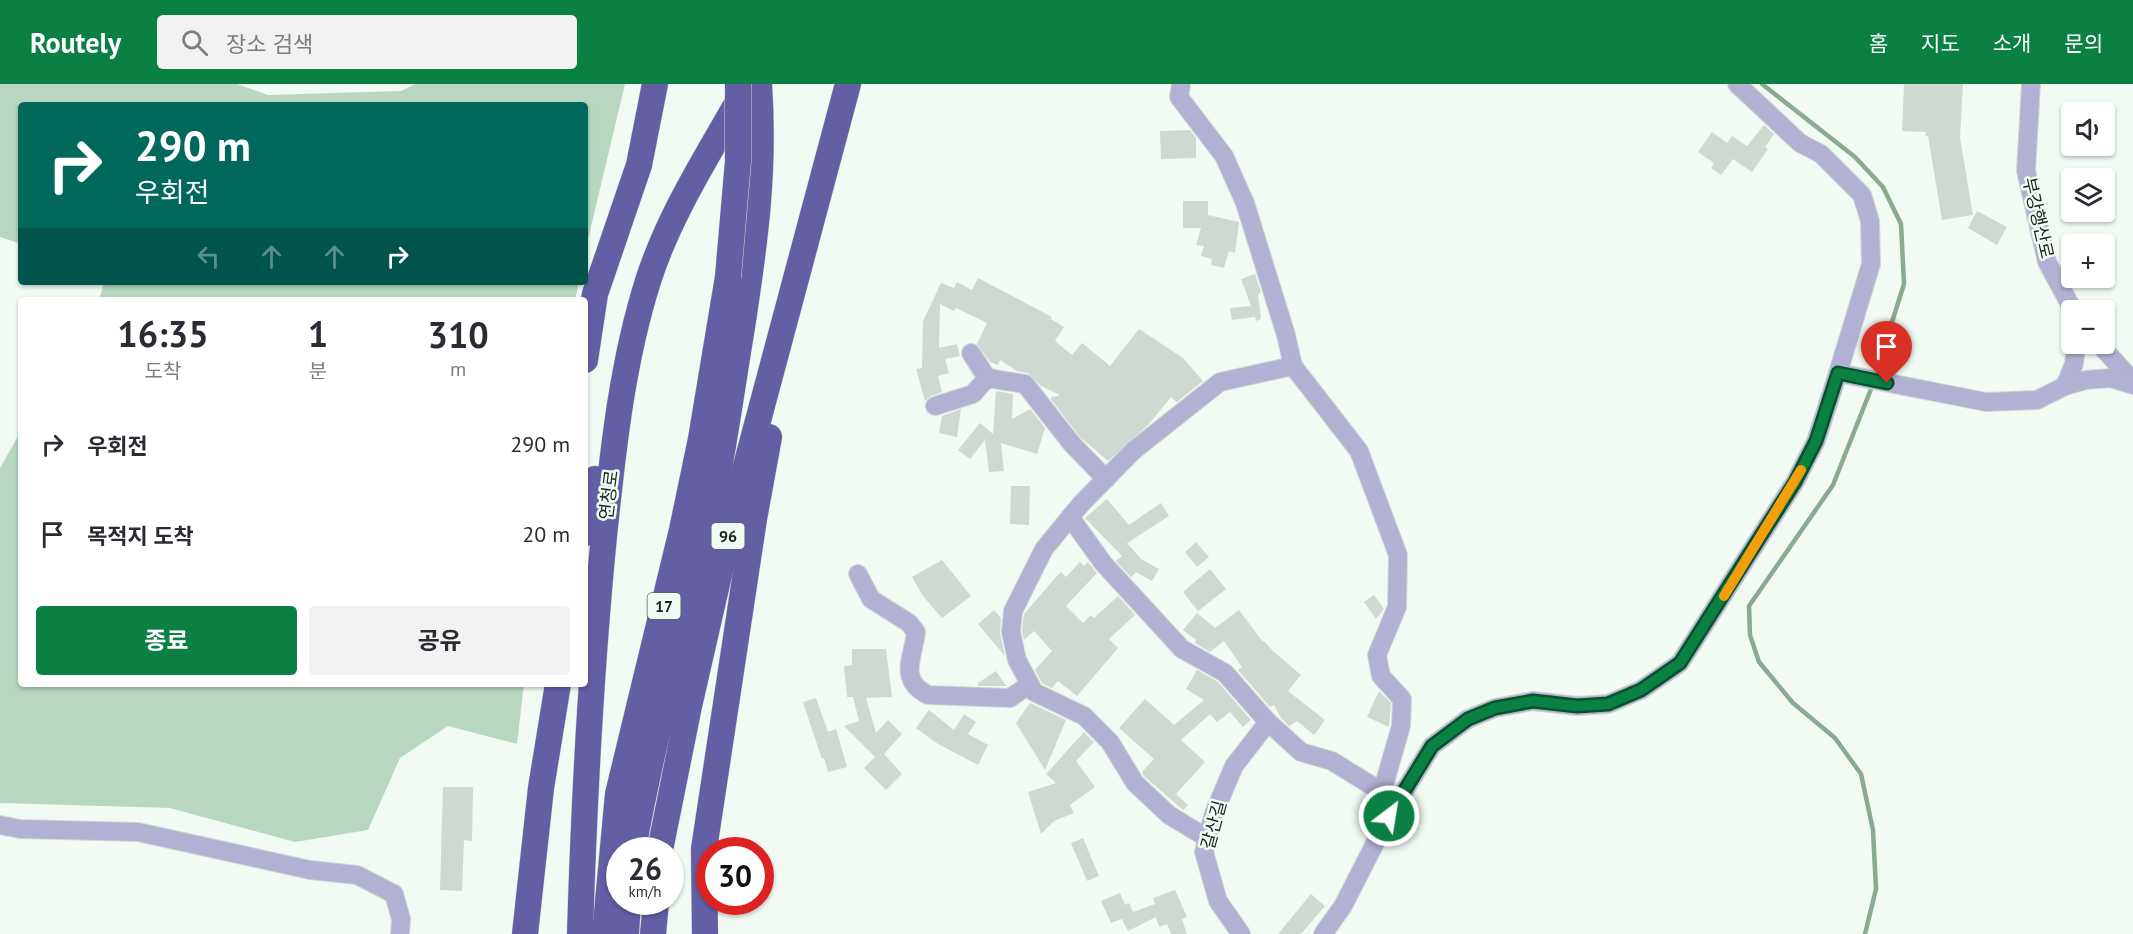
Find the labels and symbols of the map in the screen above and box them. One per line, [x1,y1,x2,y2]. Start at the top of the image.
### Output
street label: 부강행산로 [2018,175,2059,261]
pin [1861,321,1912,383]
street label: 연청로 [594,469,623,521]
road number: 96 [712,523,744,549]
road number: 17 [648,593,680,619]
position arrow [1357,784,1421,848]
street label: 갈산길 [1196,798,1231,852]
speed limit sign: 30 [696,837,774,915]

